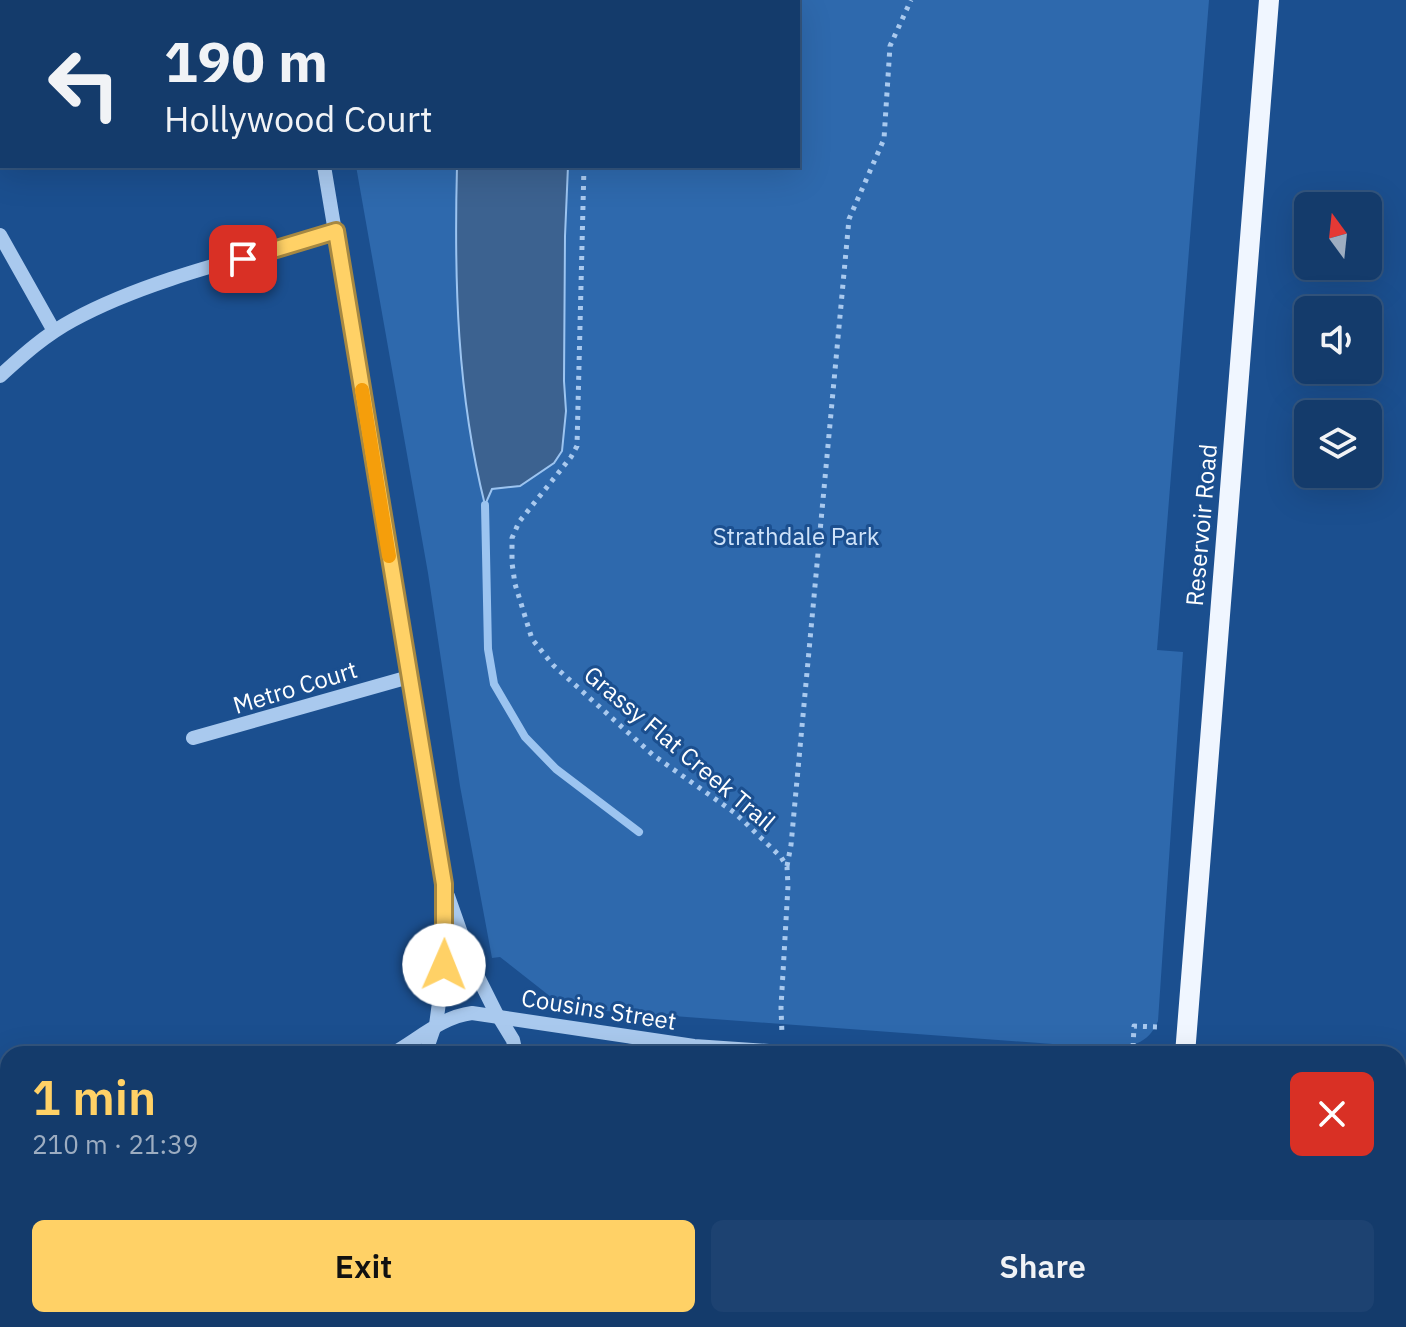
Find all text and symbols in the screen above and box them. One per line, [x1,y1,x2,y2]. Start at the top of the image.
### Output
text: 190 m [164,25,328,97]
icon: left [32,32,136,136]
text: Hollywood Court [164,95,433,142]
north arrow [1294,192,1382,280]
map controls [1294,192,1382,488]
pin [209,225,277,293]
icon: arrive [221,237,265,281]
button: sound [1294,296,1382,384]
button: layers [1294,400,1382,488]
street label: Reservoir Road [1178,443,1224,607]
park label: Strathdale Park [713,520,880,552]
street label: Metro Court [229,653,361,721]
street label: Grassy Flat Creek Trail [578,658,782,838]
position arrow [402,923,486,1007]
street label: Cousins Street [519,981,679,1037]
text: 1 min [32,1066,156,1128]
button: close [1290,1072,1374,1156]
text: 210 m · 21:39 [32,1127,198,1161]
button: Exit [32,1220,695,1312]
button: Share [711,1220,1374,1312]

